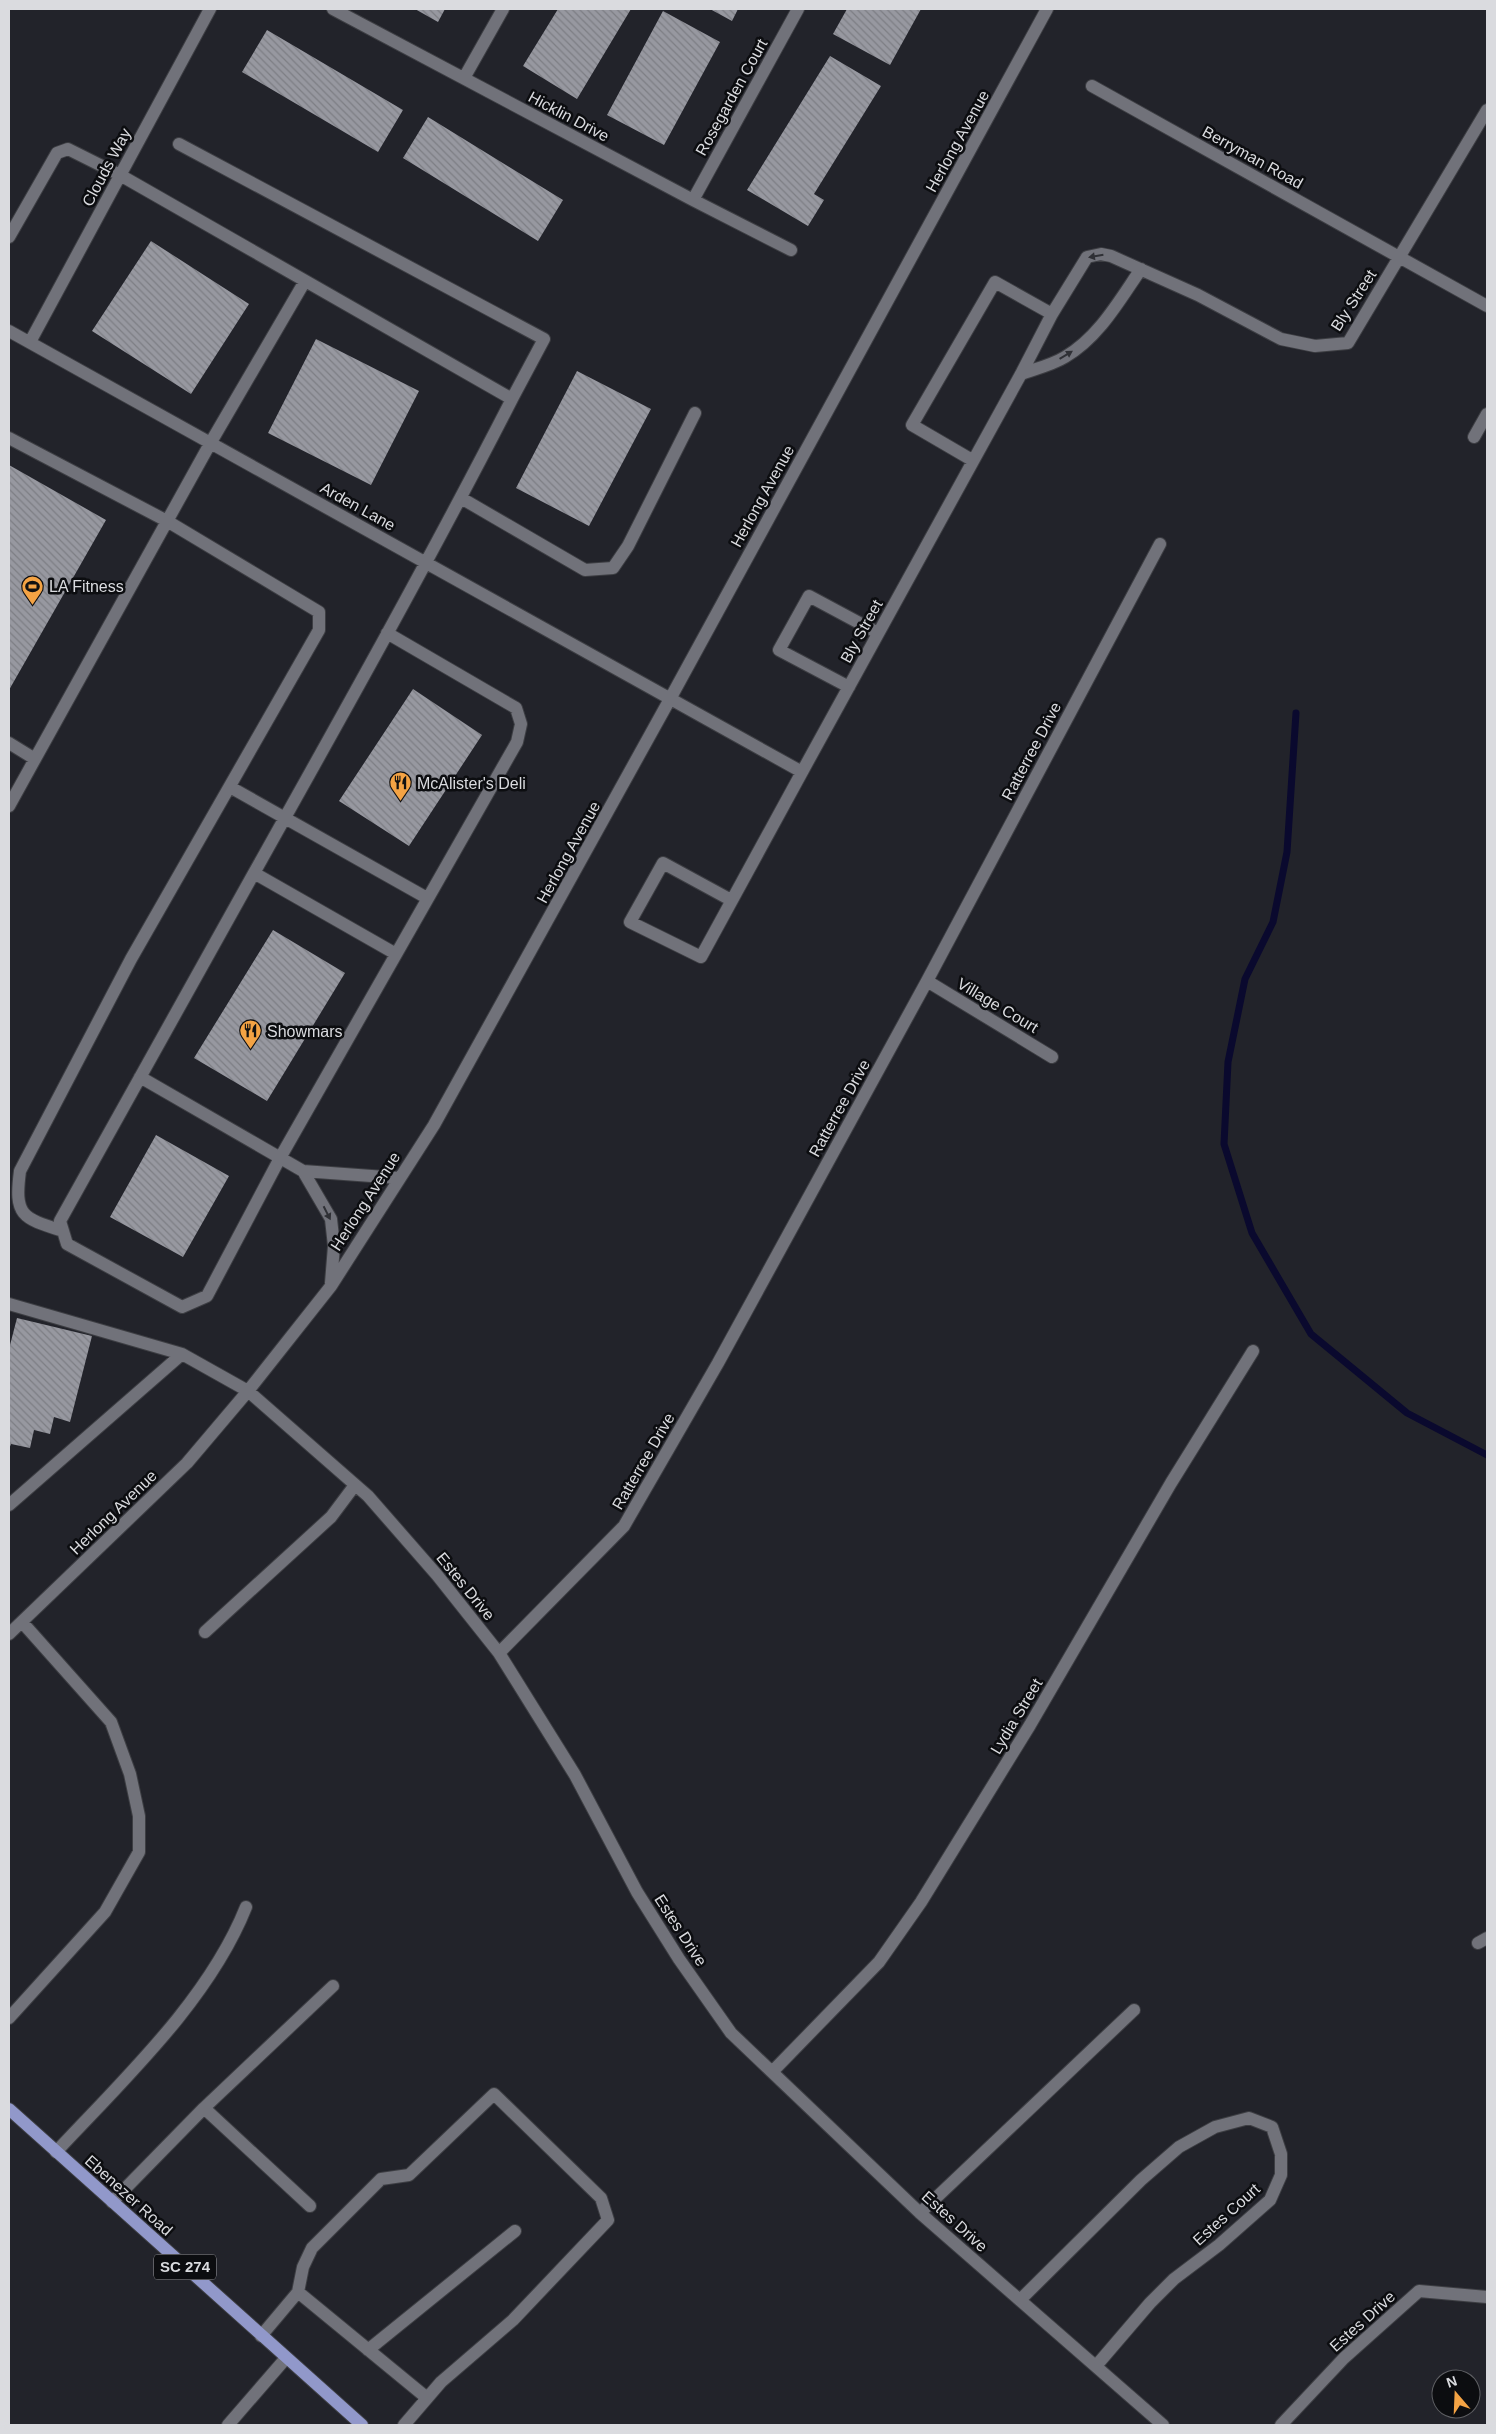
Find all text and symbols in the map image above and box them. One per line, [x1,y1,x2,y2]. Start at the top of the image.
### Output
street label: Rosegarden Court [692,35,771,159]
street label: Herlong Avenue [922,87,992,195]
street label: Hicklin Drive [526,88,612,145]
street label: Berryman Road [1200,123,1306,192]
street label: Clouds Way [79,125,134,209]
one-way arrow [1087,252,1103,260]
street label: Bly Street [1327,266,1380,334]
one-way arrow [1059,351,1072,360]
street label: Herlong Avenue [727,442,797,550]
street label: Arden Lane [317,479,398,534]
sports icon: LA Fitness [21,574,45,605]
place label: LA Fitness [49,578,124,595]
street label: Bly Street [837,596,886,666]
street label: Ratterree Drive [998,699,1064,803]
restaurant icon: McAlister's Deli [389,771,413,802]
place label: McAlister's Deli [417,775,526,792]
street label: Herlong Avenue [533,798,603,906]
street label: Village Court [954,975,1042,1037]
restaurant icon: Showmars [239,1019,263,1050]
place label: Showmars [267,1023,343,1040]
street label: Ratterree Drive [806,1057,873,1160]
street label: Herlong Avenue [327,1149,404,1254]
one-way arrow [323,1206,331,1221]
street label: Ratterree Drive [609,1410,678,1512]
street label: Herlong Avenue [67,1467,160,1558]
street label: Estes Drive [433,1549,498,1624]
street label: Lydia Street [987,1675,1046,1757]
street label: Estes Drive [651,1891,710,1969]
street label: Ebenezer Road [82,2152,176,2239]
street label: Estes Court [1190,2180,1263,2249]
street label: Estes Drive [919,2188,991,2255]
road number: SC 274 [154,2254,216,2280]
street label: Estes Drive [1326,2288,1398,2355]
north arrow [1431,2369,1481,2419]
text: N [1444,2372,1459,2391]

